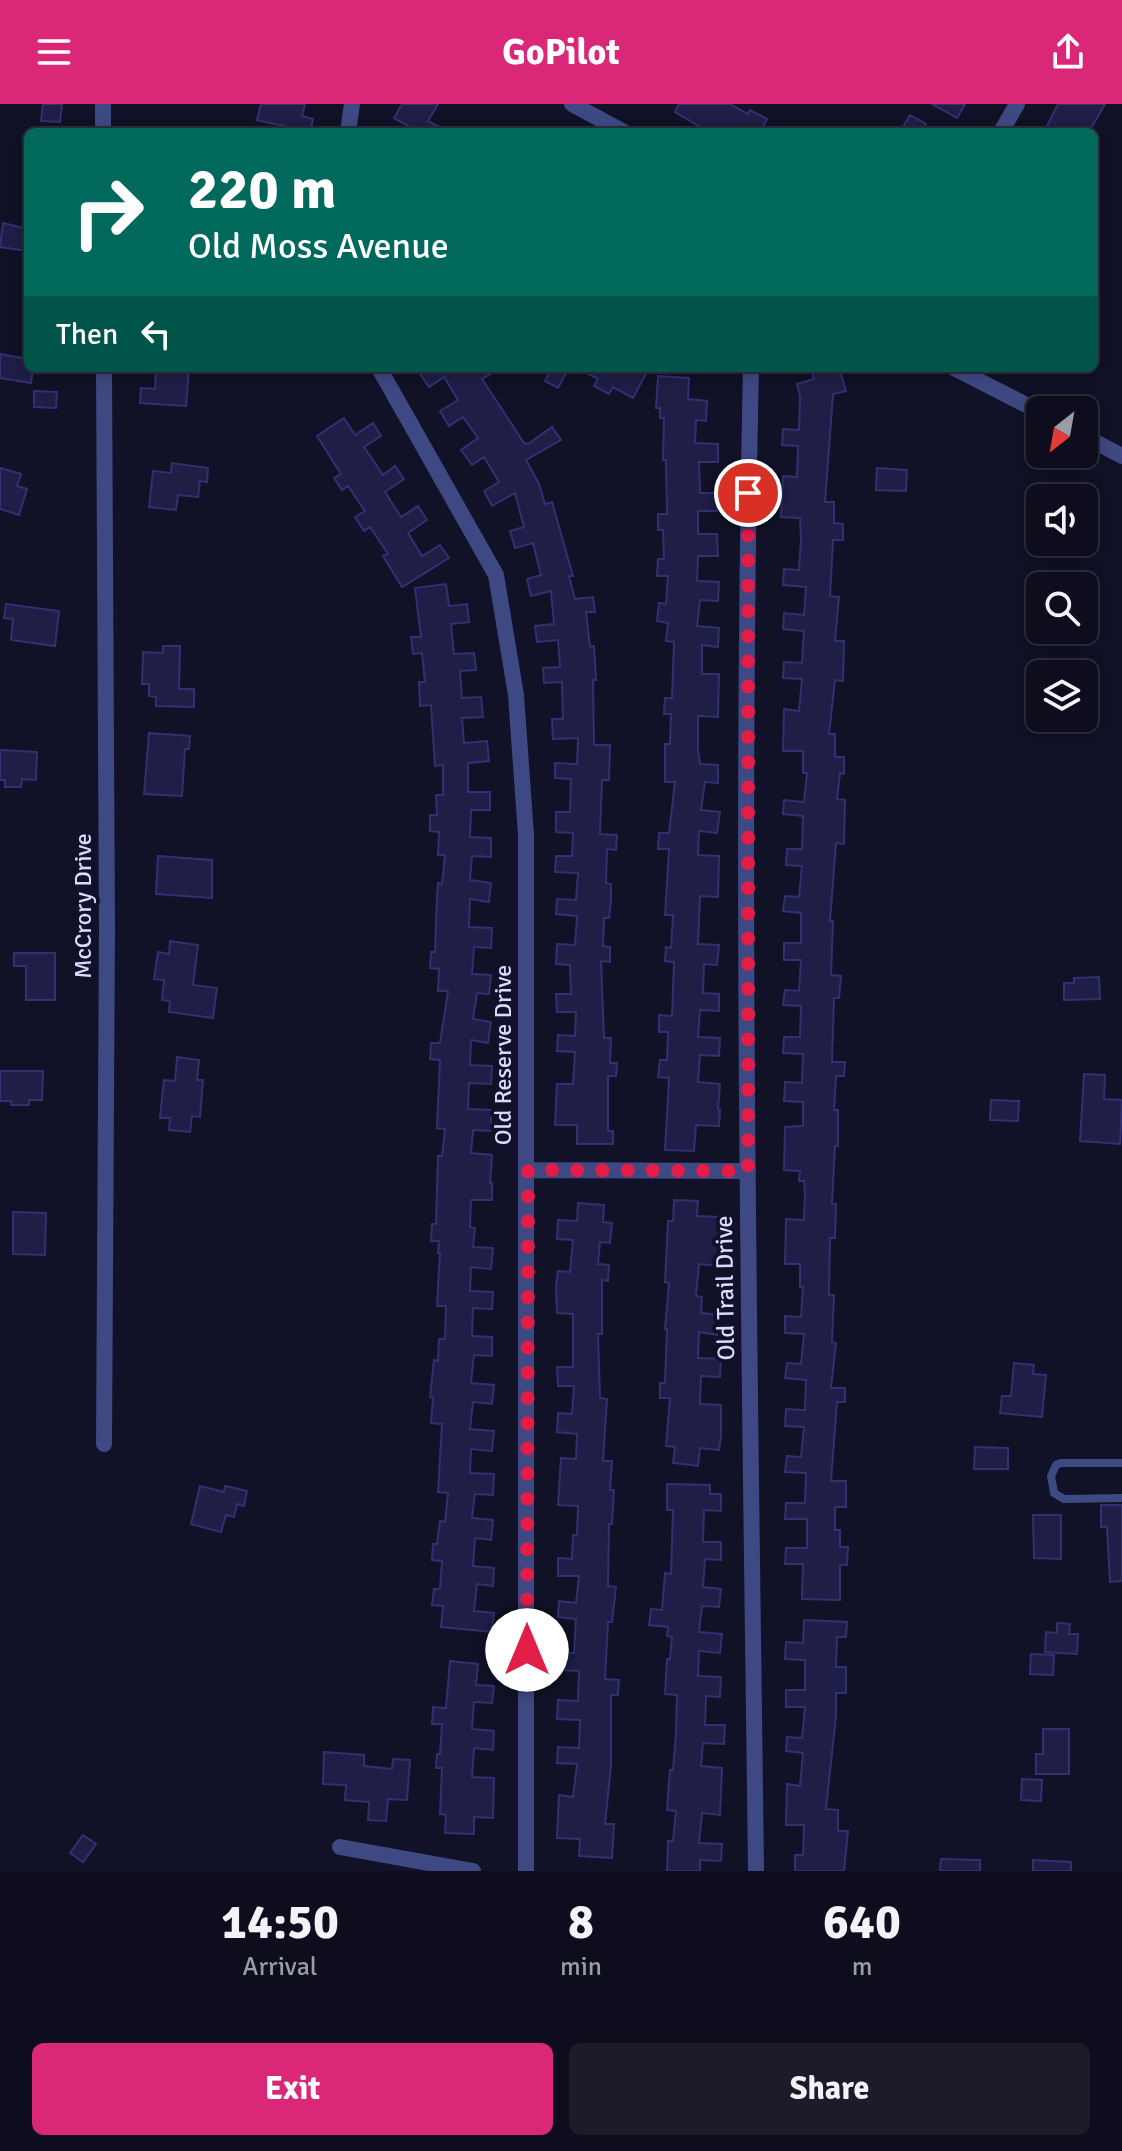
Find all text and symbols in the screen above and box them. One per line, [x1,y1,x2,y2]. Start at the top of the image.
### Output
icon: menu [32,30,76,74]
text: GoPilot [502,30,620,75]
icon: share [1046,30,1090,74]
text: 220 m [188,155,336,224]
icon: right [56,160,160,264]
text: Old Moss Avenue [188,224,449,269]
icon: left [134,312,178,356]
text: Then [56,316,118,353]
north arrow [1026,396,1098,468]
map controls [1026,396,1098,732]
pin [714,459,782,527]
icon: arrive [726,471,770,515]
button: sound [1026,484,1098,556]
button: search [1026,572,1098,644]
button: layers [1026,660,1098,732]
street label: McCrory Drive [68,833,98,979]
street label: Old Reserve Drive [488,965,518,1145]
street label: Old Trail Drive [709,1215,741,1361]
position arrow [485,1608,569,1692]
text: 14:50 [221,1893,339,1952]
text: 8 [568,1893,594,1952]
text: 640 [823,1893,901,1952]
text: Arrival [243,1951,317,1983]
text: min [560,1951,602,1983]
text: m [852,1951,872,1983]
button: Exit [32,2043,553,2135]
button: Share [569,2043,1090,2135]

